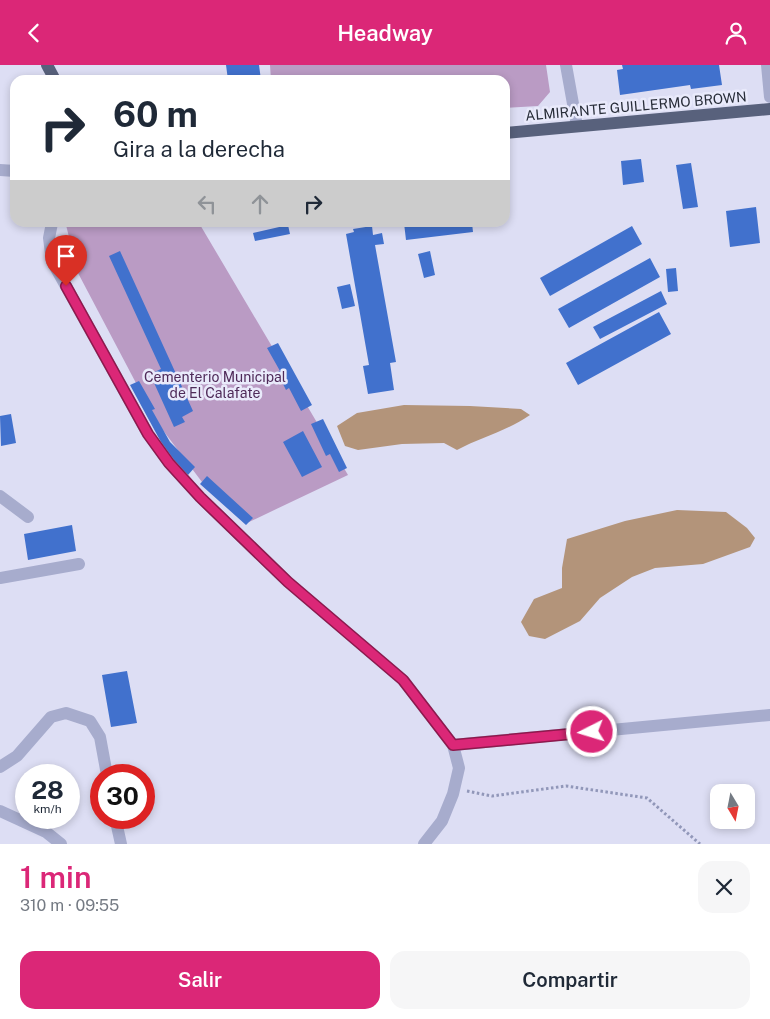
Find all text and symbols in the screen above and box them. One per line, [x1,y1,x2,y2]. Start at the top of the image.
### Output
icon: back [20,19,48,47]
icon: person [722,19,750,47]
text: Headway [337,20,433,46]
street label: ALMIRANTE GUILLERMO BROWN [525,88,747,124]
text: 60 m [113,94,198,135]
icon: right [30,95,95,160]
text: Gira a la derecha [113,136,285,162]
icon: left [193,190,221,218]
icon: ahead [246,190,274,218]
icon: right [299,190,327,218]
pin [45,235,87,286]
icon: arrive [52,242,80,270]
park label: Cementerio Municipal de El Calafate [144,369,286,401]
position arrow [565,705,617,757]
speed limit sign: 30 [90,764,155,829]
text: 28 [31,775,64,805]
north arrow [710,784,755,829]
map controls [710,784,755,829]
text: km/h [33,802,62,816]
text: 1 min [20,859,91,895]
button: close [698,861,750,913]
text: 310 m · 09:55 [20,896,119,915]
button: Salir [20,951,380,1009]
button: Compartir [390,951,750,1009]

